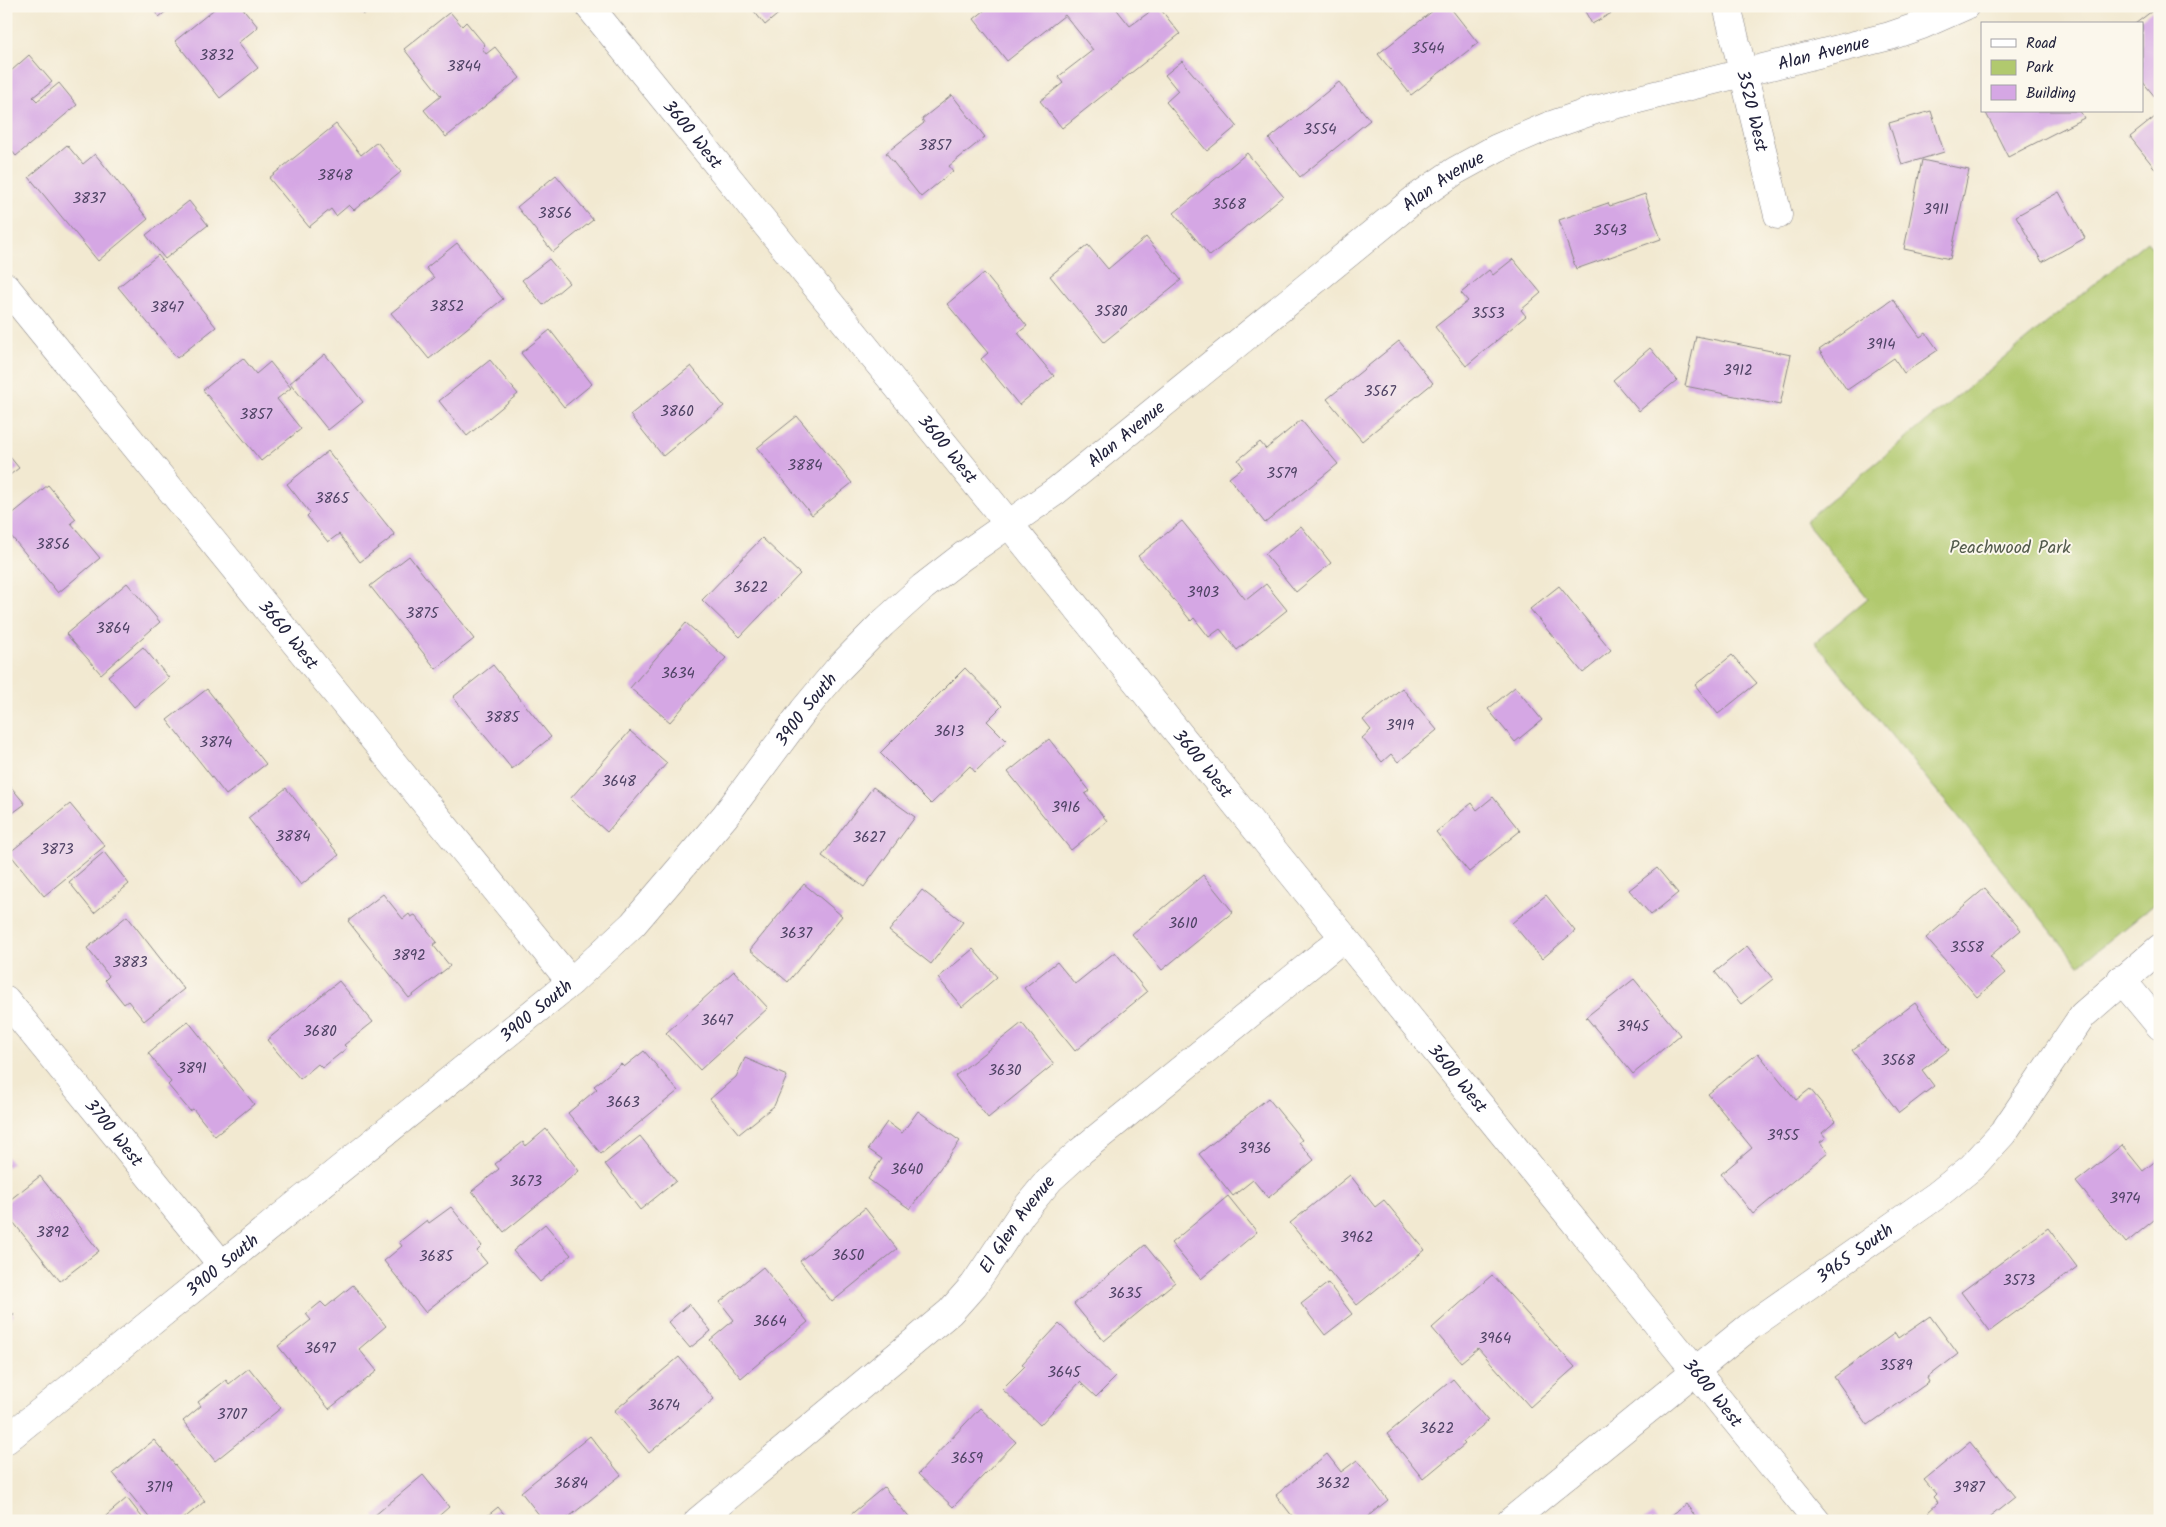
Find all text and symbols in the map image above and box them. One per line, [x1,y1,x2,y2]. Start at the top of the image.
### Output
legend [1981,22,2144,112]
street label: Alan Avenue [1775,29,1873,80]
text: Road [2026,32,2057,56]
house number: 3544 [1411,37,1445,61]
house number: 3832 [200,44,234,68]
house number: 3844 [447,55,481,79]
text: Park [2026,56,2054,80]
street label: 3520 West [1727,67,1775,156]
text: Building [2026,82,2076,106]
street label: 3600 West [655,94,730,177]
house number: 3554 [1304,118,1336,142]
house number: 3857 [919,134,952,158]
street label: Alan Avenue [1396,144,1490,220]
house number: 3848 [318,164,353,188]
house number: 3837 [72,187,107,211]
house number: 3568 [1212,193,1247,217]
house number: 3911 [1923,198,1949,222]
house number: 3856 [538,202,572,226]
house number: 3543 [1593,219,1627,243]
house number: 3852 [430,295,464,319]
house number: 3847 [151,296,184,320]
house number: 3580 [1094,300,1128,324]
house number: 3553 [1471,302,1505,326]
house number: 3914 [1867,333,1895,357]
house number: 3912 [1723,359,1753,383]
house number: 3567 [1364,380,1397,404]
street label: Alan Avenue [1081,394,1172,476]
house number: 3860 [660,400,694,424]
house number: 3857 [240,403,273,427]
street label: 3600 West [910,409,985,492]
house number: 3884 [788,454,822,478]
house number: 3579 [1267,462,1298,486]
house number: 3865 [315,487,350,511]
house number: 3856 [36,533,70,557]
park label: Peachwood Park [1949,534,2071,563]
house number: 3622 [734,576,768,600]
house number: 3903 [1187,581,1219,605]
street label: 3660 West [250,594,326,678]
house number: 3875 [406,602,439,626]
house number: 3864 [96,617,130,641]
house number: 3634 [661,662,695,686]
street label: 3900 South [769,667,845,753]
house number: 3885 [485,706,520,730]
house number: 3919 [1386,714,1415,738]
house number: 3613 [934,720,965,744]
street label: 3600 West [1165,723,1240,806]
house number: 3874 [200,731,232,755]
house number: 3648 [602,770,637,794]
house number: 3916 [1052,796,1080,820]
house number: 3884 [276,825,310,849]
house number: 3627 [853,826,886,850]
house number: 3873 [40,838,74,862]
house number: 3610 [1168,912,1198,936]
house number: 3637 [780,922,813,946]
house number: 3558 [1950,936,1985,960]
house number: 3892 [392,944,426,968]
house number: 3883 [112,951,148,975]
street label: 3900 South [494,973,580,1050]
house number: 3647 [701,1009,734,1033]
house number: 3945 [1617,1015,1650,1039]
house number: 3680 [303,1020,337,1044]
street label: 3600 West [1420,1038,1495,1121]
house number: 3568 [1881,1049,1916,1073]
house number: 3891 [177,1057,207,1081]
house number: 3630 [989,1059,1022,1083]
house number: 3663 [606,1091,640,1115]
street label: 3700 West [76,1093,150,1175]
house number: 3955 [1767,1124,1800,1148]
house number: 3936 [1239,1137,1271,1161]
house number: 3640 [891,1158,924,1182]
street label: El Glen Avenue [972,1169,1063,1280]
house number: 3673 [510,1170,543,1194]
house number: 3974 [2109,1187,2141,1211]
street label: 3965 South [1811,1217,1900,1292]
house number: 3892 [36,1221,70,1245]
house number: 3962 [1341,1226,1373,1250]
street label: 3900 South [180,1227,266,1305]
house number: 3650 [832,1244,865,1268]
house number: 3685 [419,1245,454,1269]
house number: 3573 [2003,1269,2035,1293]
house number: 3635 [1108,1282,1143,1306]
house number: 3664 [753,1310,787,1334]
house number: 3964 [1479,1327,1511,1351]
house number: 3697 [304,1337,337,1361]
street label: 3600 West [1675,1353,1750,1436]
house number: 3589 [1880,1354,1913,1378]
house number: 3645 [1047,1361,1082,1385]
house number: 3674 [648,1394,680,1418]
house number: 3707 [217,1403,248,1427]
house number: 3622 [1420,1417,1454,1441]
house number: 3659 [951,1447,984,1471]
house number: 3684 [554,1472,588,1496]
house number: 3632 [1316,1472,1350,1496]
house number: 3719 [145,1476,173,1500]
house number: 3987 [1953,1476,1986,1500]

